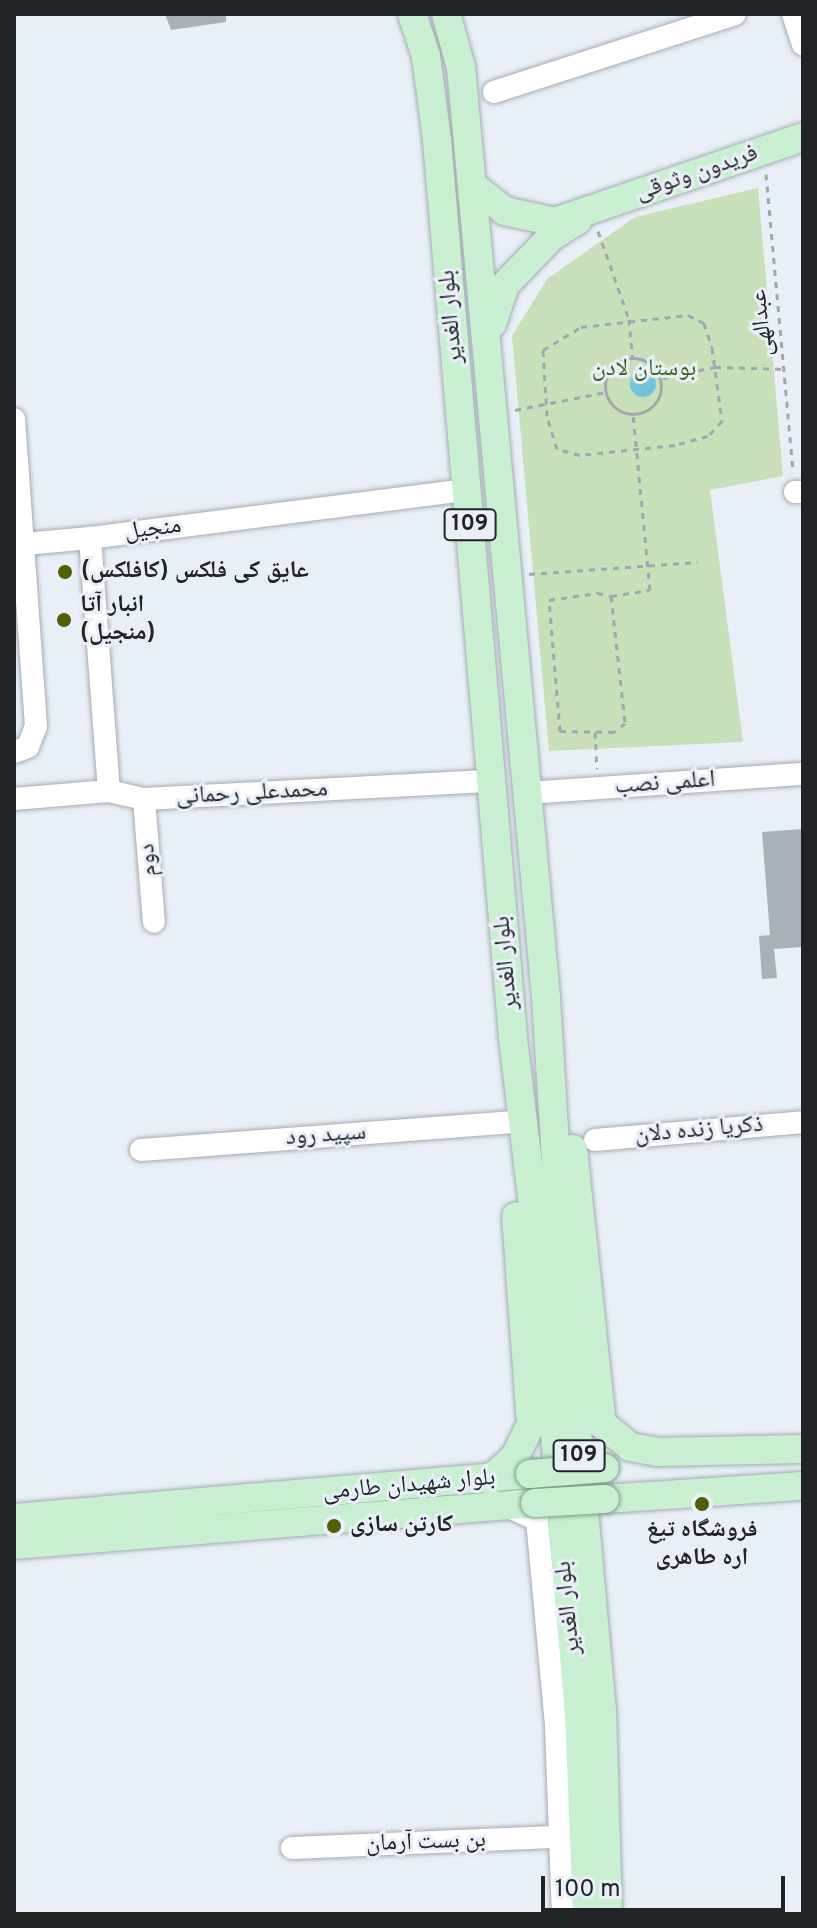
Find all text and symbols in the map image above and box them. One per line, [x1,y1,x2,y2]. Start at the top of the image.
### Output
street label: فریدون وثوقی [632,140,762,208]
street label: بلوار الغدیر [434,269,470,365]
street label: عبدالهی [745,288,781,358]
park label: بوستان لادن [592,356,696,384]
road number: 109 [442,507,498,543]
street label: منجیل [123,512,183,548]
place label: عایق کی فلکس (کافلکس) [81,558,309,586]
marker: عایق کی فلکس (کافلکس) [56,563,74,581]
place label: انبار آتا (منجیل) [80,592,155,648]
marker: انبار آتا (منجیل) [55,611,73,629]
street label: اعلمی نصب [614,766,716,802]
street label: محمدعلی رحمانی [175,776,329,812]
street label: دوم [133,843,165,877]
street label: بلوار الغدیر [489,915,525,1011]
street label: ذکریا زنده دلان [634,1111,764,1151]
street label: سپید رود [285,1119,367,1153]
road number: 109 [551,1438,607,1474]
street label: بلوار شهیدان طارمی [321,1464,497,1508]
marker: فروشگاه تیغ اره طاهری [693,1495,711,1513]
place label: کارتن سازی [350,1512,453,1540]
marker: کارتن سازی [325,1517,343,1535]
place label: فروشگاه تیغ اره طاهری [646,1517,758,1573]
street label: بلوار الغدیر [550,1560,588,1656]
street label: بن بست آرمان [365,1827,487,1859]
scale bar [545,1860,789,1910]
text: 100 m [555,1875,621,1905]

